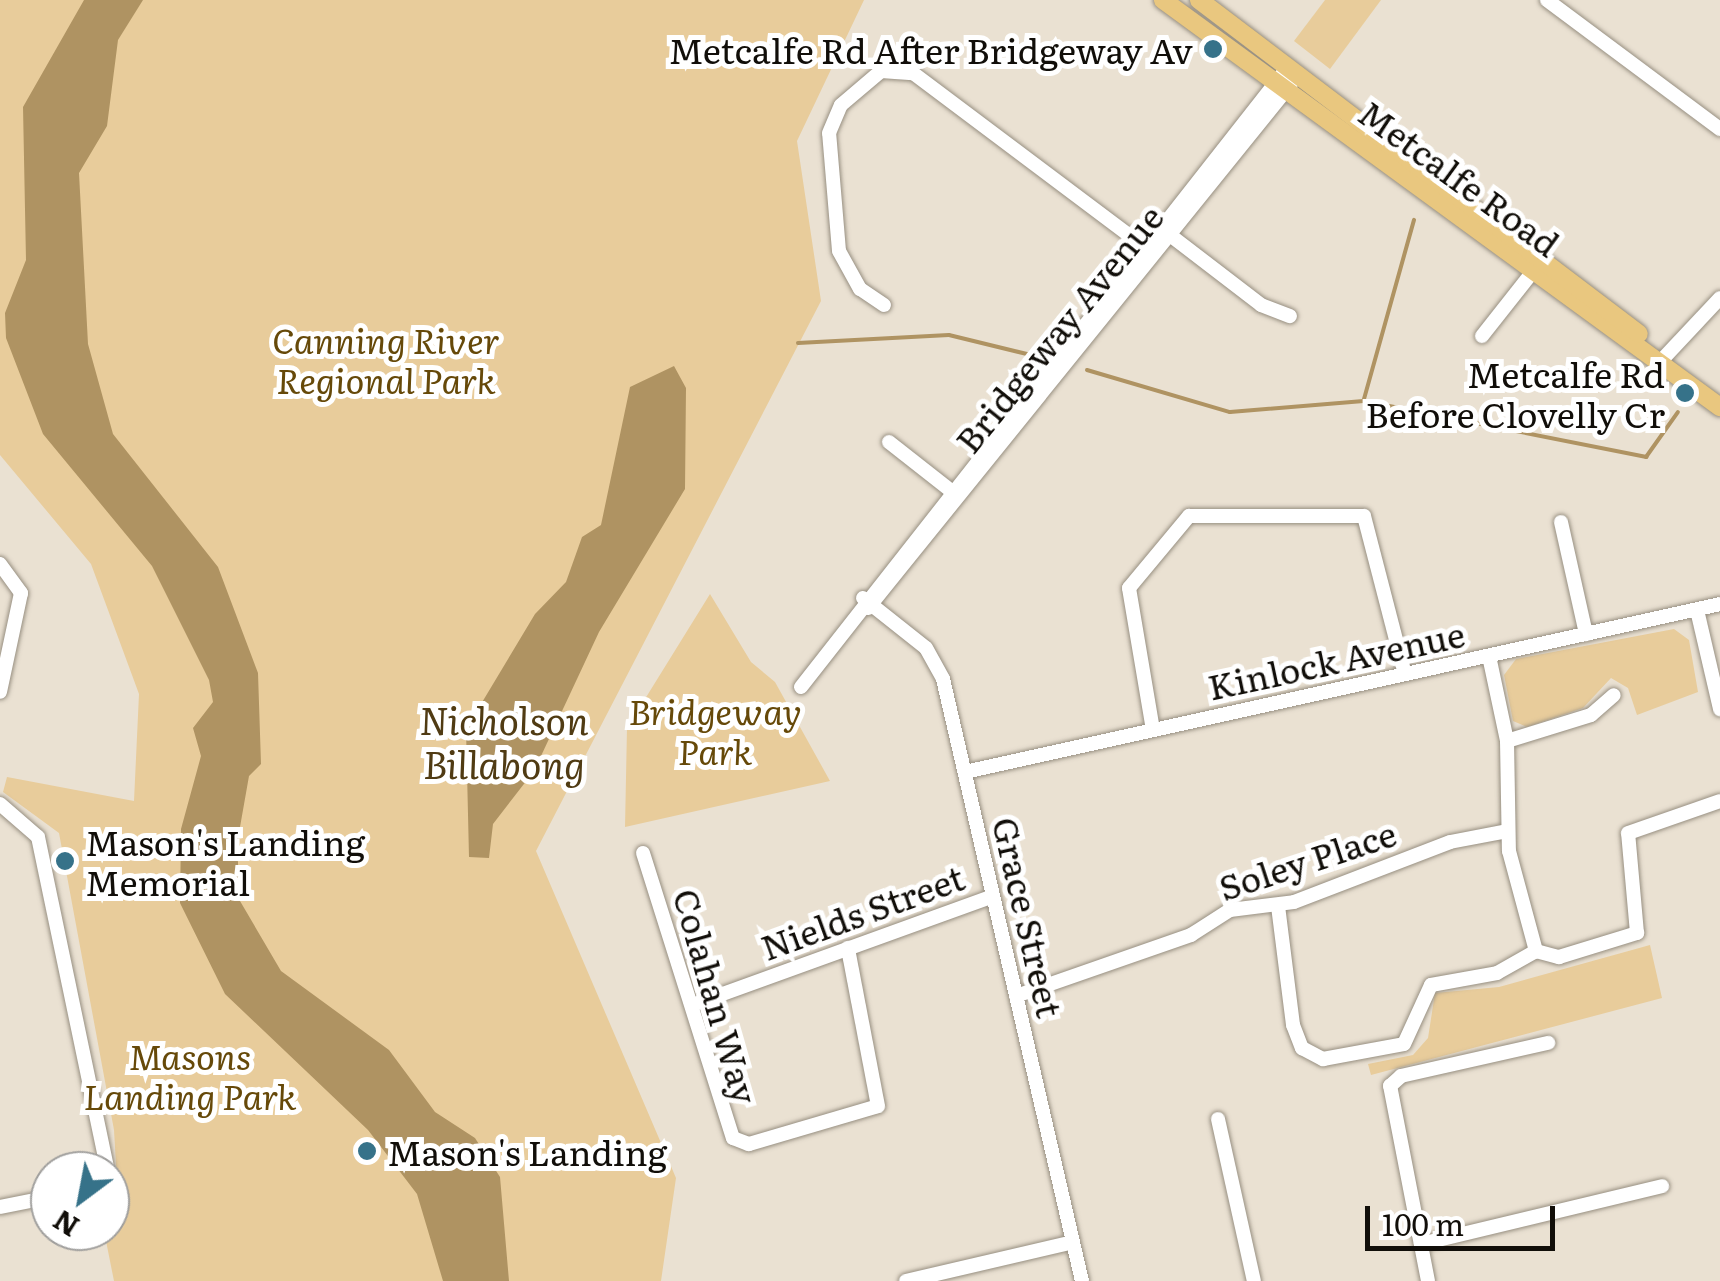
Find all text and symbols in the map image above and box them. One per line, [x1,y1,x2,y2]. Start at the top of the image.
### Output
place label: Metcalfe Rd After Bridgeway Av [668,28,1193,70]
marker: Metcalfe Rd After Bridgeway Av [1202,38,1224,60]
street label: Metcalfe Road [1352,90,1568,264]
street label: Bridgeway Avenue [945,196,1171,460]
park label: Canning River Regional Park [272,318,500,400]
place label: Metcalfe Rd Before Clovelly Cr [1366,352,1665,434]
marker: Metcalfe Rd Before Clovelly Cr [1674,382,1696,404]
street label: Kinlock Avenue [1204,611,1468,707]
park label: Bridgeway Park [628,689,802,771]
water label: Nicholson Billabong [419,696,589,786]
street label: Soley Place [1213,811,1401,907]
street label: Grace Street [986,813,1072,1021]
place label: Mason's Landing Memorial [85,820,365,902]
marker: Mason's Landing Memorial [54,850,76,872]
street label: Nields Street [755,855,969,967]
street label: Colahan Way [666,884,768,1108]
park label: Masons Landing Park [84,1034,296,1116]
place label: Mason's Landing [387,1130,667,1172]
marker: Mason's Landing [356,1140,378,1162]
north arrow [30,1151,130,1251]
scale bar [1370,1186,1560,1248]
text: N [44,1201,86,1249]
text: 100 m [1382,1201,1464,1245]

